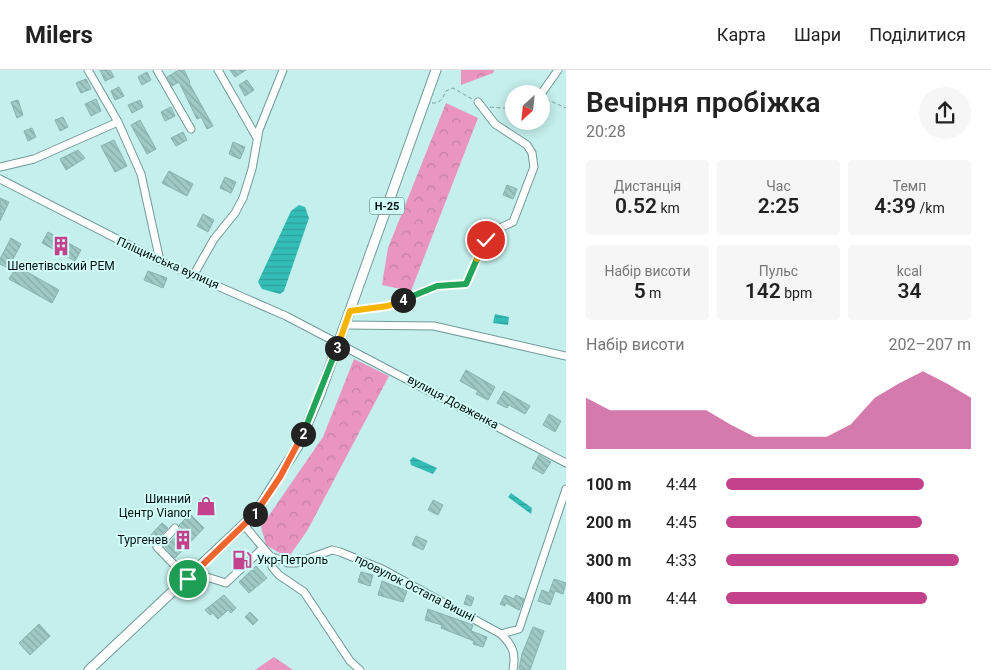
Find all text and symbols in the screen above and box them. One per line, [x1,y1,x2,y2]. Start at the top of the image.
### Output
text: Milers [25,21,93,49]
text: Карта [717,24,766,45]
text: Шари [794,24,841,45]
text: Поділитися [869,24,966,45]
north arrow [505,85,550,130]
map controls [505,85,550,130]
text: Вечірня пробіжка [586,86,821,119]
button: share [919,87,971,139]
text: 20:28 [586,122,626,141]
text: Дистанція [614,178,681,194]
text: Час [766,178,791,194]
text: Темп [893,178,926,194]
text: 0.52 [615,194,657,218]
text: 2:25 [758,194,799,218]
text: 4:39 [874,194,916,218]
road number: Н-25 [370,198,404,214]
text: km [657,200,680,216]
text: /km [916,200,945,216]
pin [465,219,507,261]
icon: check [472,226,500,254]
street label: Пліщинська вулиця [115,234,221,292]
building icon: Шепетівський РЕМ [50,235,72,257]
place label: Шепетівський РЕМ [7,259,115,273]
text: Набір висоти [604,263,691,279]
text: Пульс [759,263,798,279]
text: kcal [897,263,922,279]
text: 5 [634,279,646,303]
text: 142 [745,279,781,303]
text: 34 [898,279,922,303]
text: m [646,285,661,301]
text: bpm [781,285,812,301]
pin: 4 [390,288,416,312]
text: 4 [399,292,408,308]
text: Набір висоти [586,335,684,354]
text: 202–207 m [889,335,971,354]
pin: 3 [324,336,350,360]
text: 3 [333,340,342,356]
street label: вулиця Довженка [405,372,501,432]
pin: 2 [290,422,316,446]
text: 2 [299,426,308,442]
text: 100 m [586,475,631,494]
text: 4:44 [666,475,697,494]
place label: Шинний Центр Vianor [119,492,191,520]
shop icon: Шинний Центр Vianor [195,495,217,517]
pin: 1 [242,502,268,526]
text: 1 [251,506,260,522]
text: 200 m [586,513,631,532]
text: 4:45 [666,513,697,532]
building icon: Тургенев [172,529,194,551]
place label: Тургенев [117,533,168,547]
fuel station icon: Укр-Петроль [231,549,253,571]
text: 300 m [586,551,631,570]
text: 4:33 [666,551,697,570]
street label: провулок Остапа Вишні [353,552,478,624]
place label: Укр-Петроль [257,553,328,567]
pin [167,558,209,600]
icon: arrive [174,565,202,593]
text: 400 m [586,589,631,608]
text: 4:44 [666,589,697,608]

